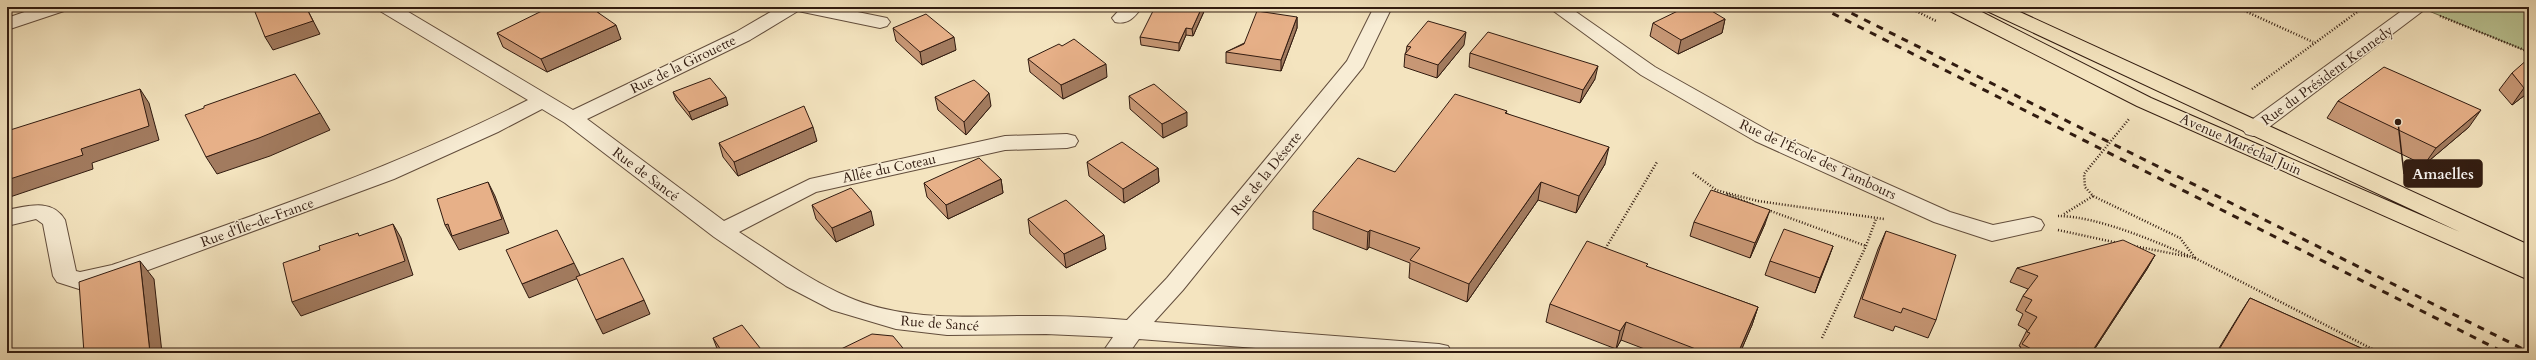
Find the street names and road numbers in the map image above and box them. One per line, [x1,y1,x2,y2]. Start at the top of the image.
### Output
street label: Rue du Président Kennedy [2258,21,2398,130]
street label: Rue de la Girouette [627,31,739,98]
street label: Avenue Maréchal Juin [2177,109,2305,180]
street label: Rue de l'École des Tambours [1736,115,1900,204]
street label: Rue de la Déserte [1227,127,1306,219]
street label: Rue de Sancé [608,143,683,206]
street label: Allée du Coteau [841,149,938,188]
street label: Rue d'Île-de-France [198,193,316,252]
street label: Rue de Sancé [900,311,980,336]

